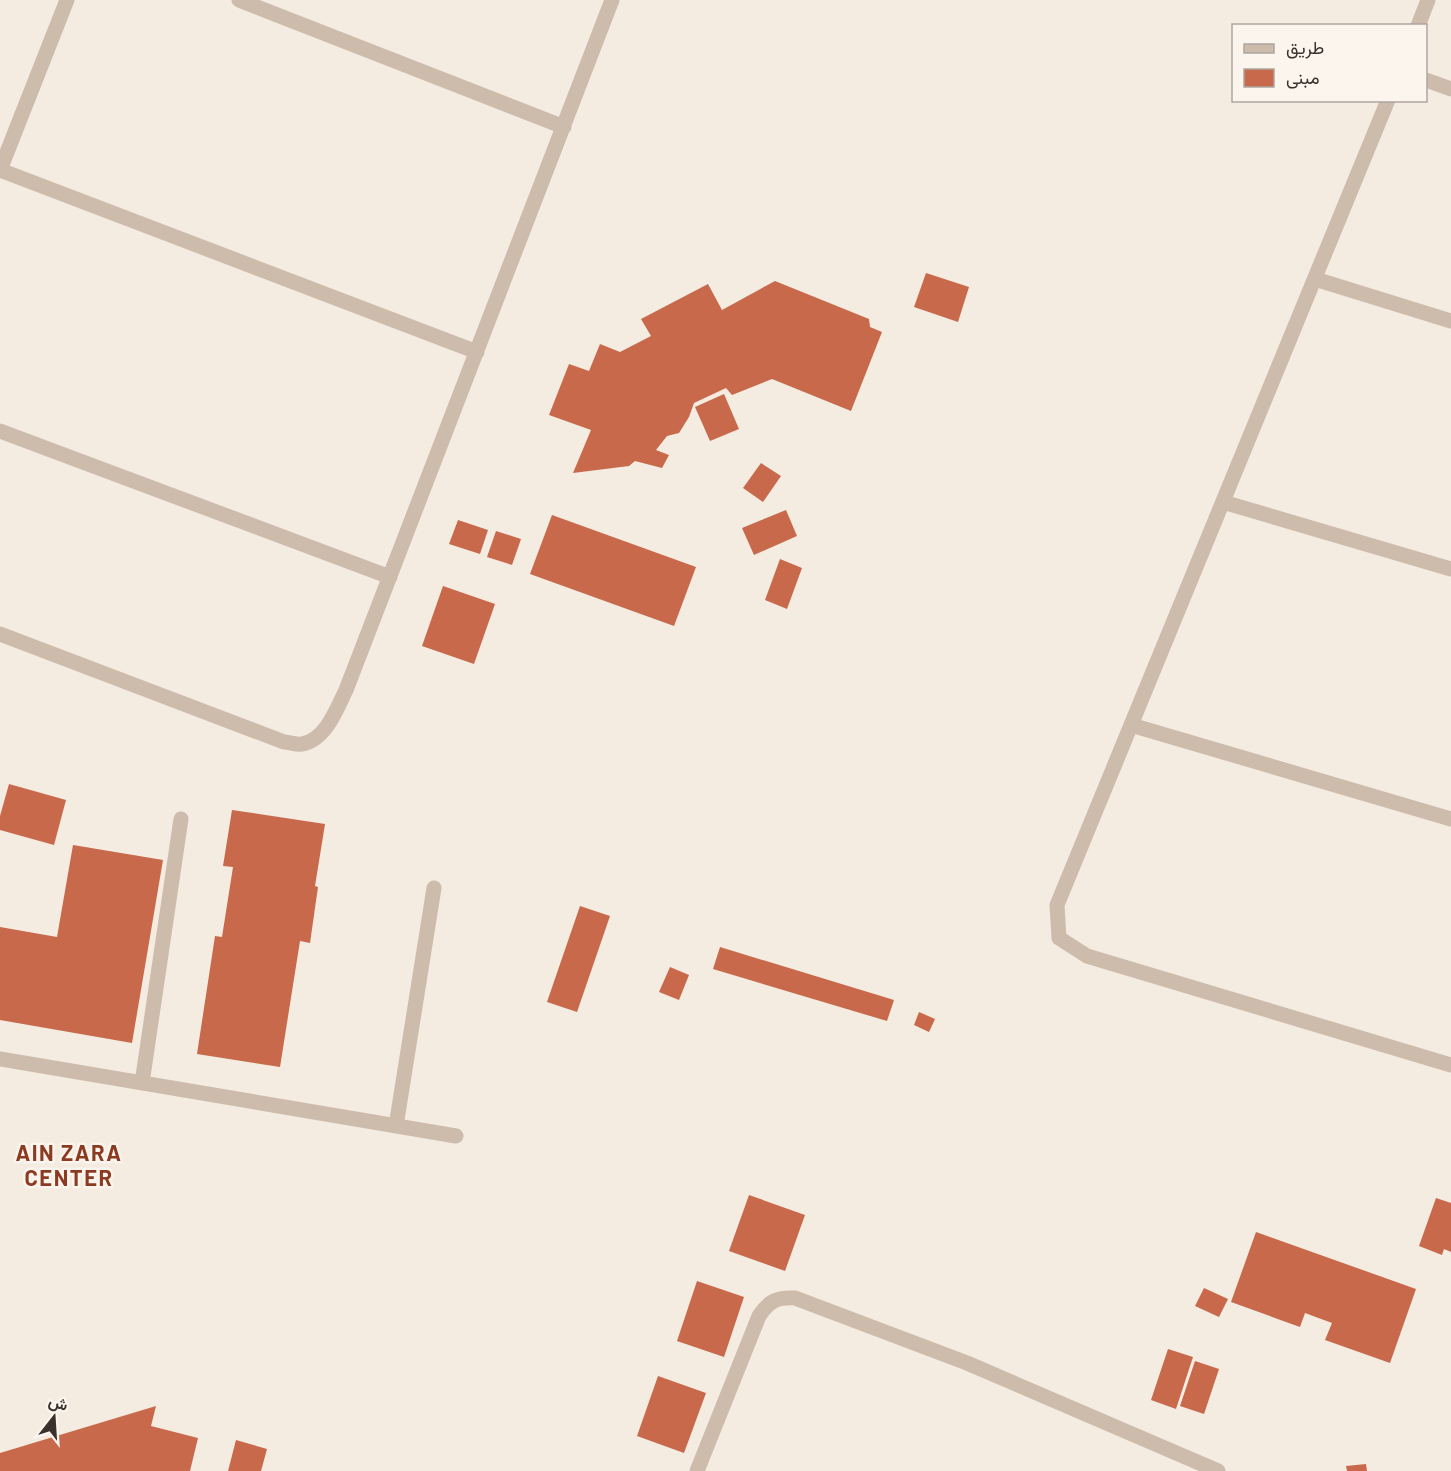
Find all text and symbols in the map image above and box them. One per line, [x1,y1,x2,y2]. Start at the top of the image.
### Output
legend [1232,24,1427,102]
text: طريق [1286,36,1324,59]
text: مبنى [1286,66,1320,89]
district label: AIN ZARA CENTER [15,1139,123,1190]
north arrow [24,1387,84,1447]
text: ش [46,1390,71,1415]

